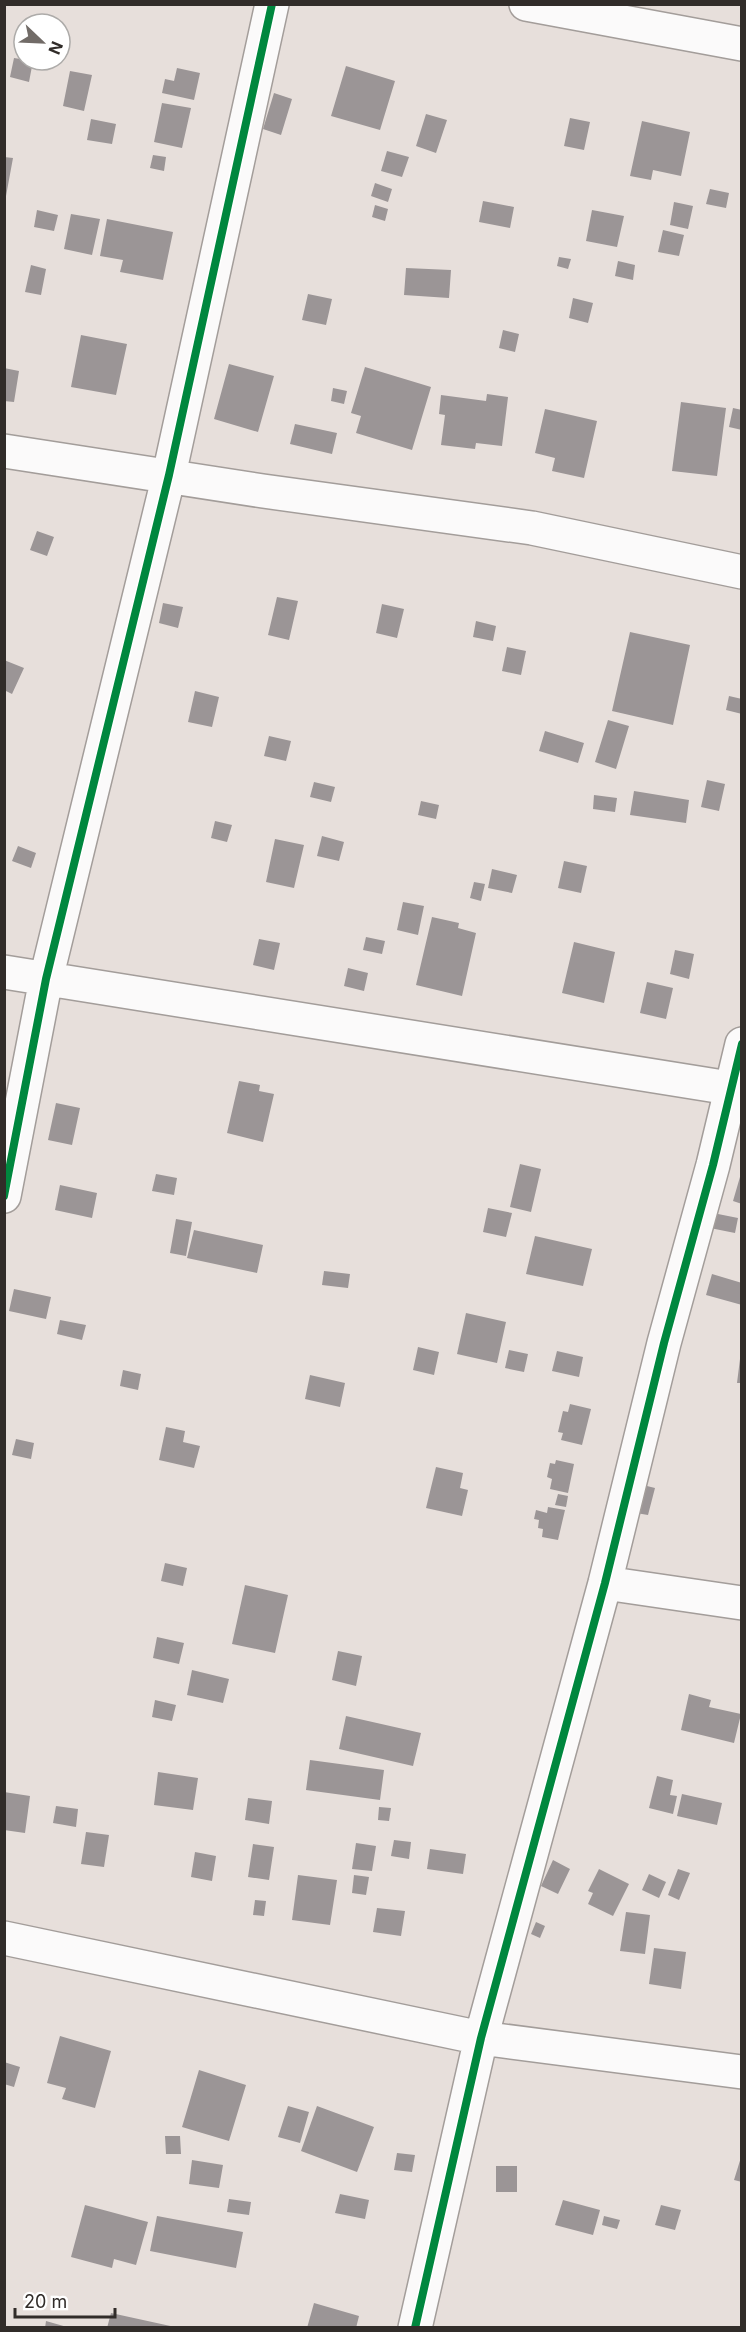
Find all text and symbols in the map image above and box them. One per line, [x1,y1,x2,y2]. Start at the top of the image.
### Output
north arrow [12,12,72,72]
text: N [44,38,67,57]
scale bar [15,2281,116,2319]
text: 20 m [24,2291,67,2312]

